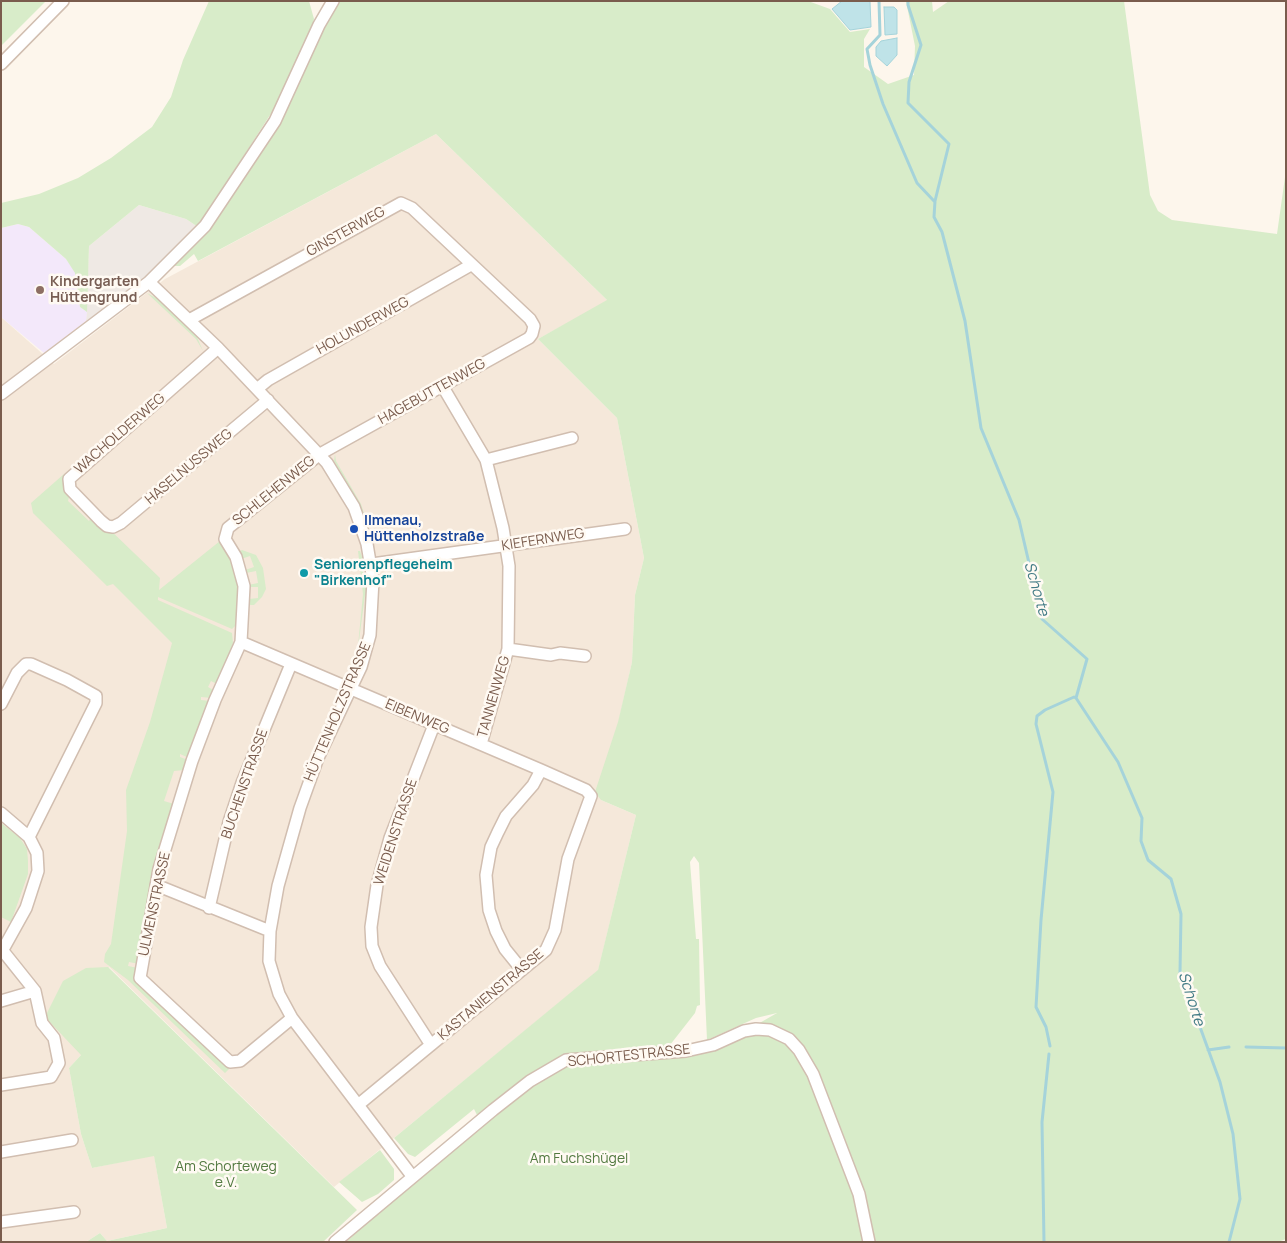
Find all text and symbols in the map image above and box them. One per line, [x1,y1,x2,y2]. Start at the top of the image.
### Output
street label: GINSTERWEG [304,204,388,260]
place label: Kindergarten Hüttengrund [50,274,139,306]
marker: Kindergarten Hüttengrund [34,284,46,296]
street label: HOLUNDERWEG [314,294,412,358]
street label: HAGEBUTTENWEG [375,356,489,428]
street label: WACHOLDERWEG [71,390,169,478]
street label: HASELNUSSWEG [142,426,236,508]
street label: SCHLEHENWEG [229,453,319,529]
place label: Ilmenau, Hüttenholzstraße [364,513,484,546]
marker: Ilmenau, Hüttenholzstraße [348,523,360,535]
street label: KIEFERNWEG [500,525,586,555]
place label: Seniorenpflegeheim "Birkenhof" [314,557,453,590]
water label: Schorte [1020,560,1052,618]
marker: Seniorenpflegeheim "Birkenhof" [298,567,310,579]
street label: HÜTTENHOLZSTRASSE [301,640,375,784]
street label: TANNENWEG [474,654,514,740]
street label: EIBENWEG [382,696,452,738]
street label: BUCHENSTRASSE [218,727,272,841]
street label: WEIDENSTRASSE [371,777,421,887]
street label: ULMENSTRASSE [136,850,174,958]
street label: KASTANIENSTRASSE [435,946,547,1044]
water label: Schorte [1174,970,1208,1028]
street label: SCHORTESTRASSE [567,1041,691,1071]
park label: Am Fuchshügel [530,1151,628,1167]
park label: Am Schorteweg e.V. [175,1159,277,1192]

